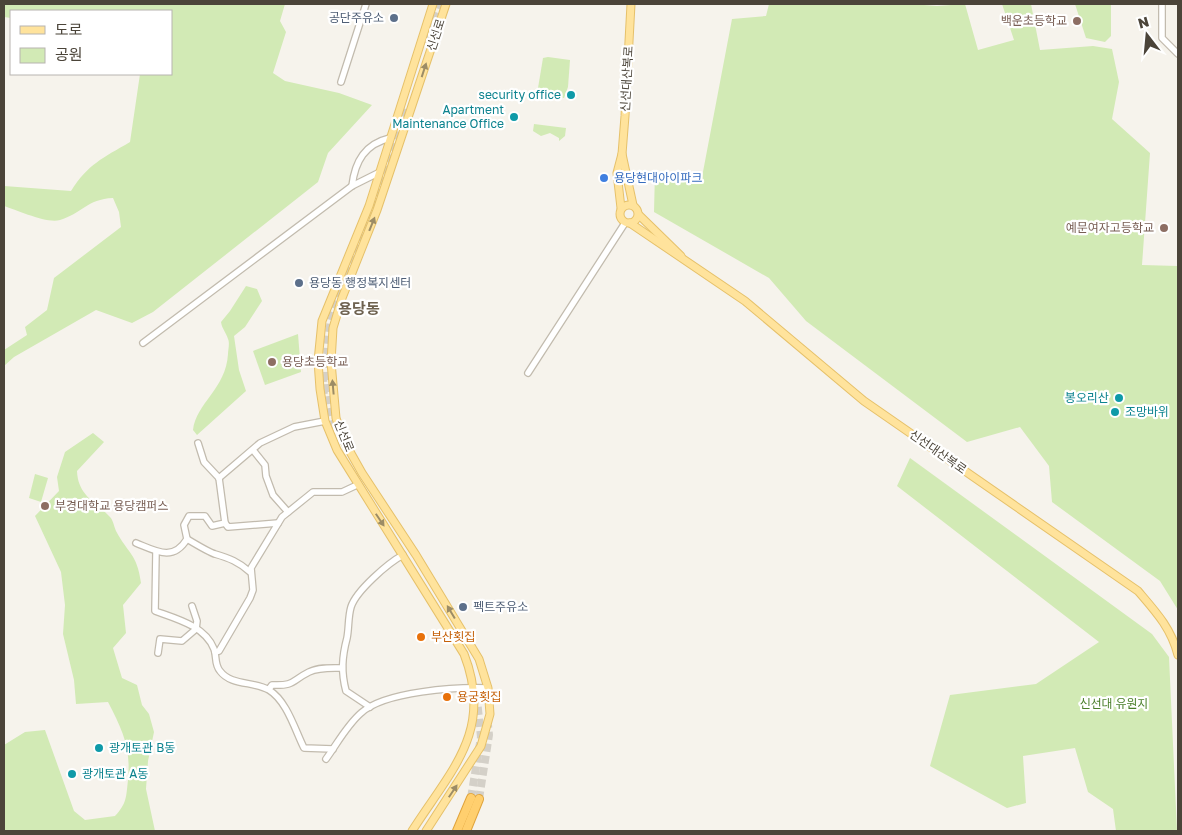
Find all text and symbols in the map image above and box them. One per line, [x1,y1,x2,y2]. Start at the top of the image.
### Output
legend [10,10,172,75]
place label: 공단주유소 [329,10,384,25]
north arrow [1122,10,1172,60]
marker: 공단주유소 [388,12,400,24]
text: N [1136,12,1151,32]
place label: 백운초등학교 [1001,13,1067,28]
marker: 백운초등학교 [1071,15,1083,27]
street label: 신선로 [423,17,448,53]
text: 도로 [55,20,83,38]
text: 공원 [55,45,83,63]
street label: 신선대산복로 [617,46,636,112]
one-way arrow [421,62,429,77]
place label: security office [479,87,561,102]
marker: security office [565,89,577,101]
place label: Apartment Maintenance Office [392,102,504,131]
marker: Apartment Maintenance Office [508,111,520,123]
place label: 용당현대아이파크 [614,170,702,185]
marker: 용당현대아이파크 [598,172,610,184]
one-way arrow [369,216,376,231]
place label: 예문여자고등학교 [1066,220,1154,235]
marker: 예문여자고등학교 [1158,222,1170,234]
place label: 용당동 행정복지센터 [309,275,411,290]
marker: 용당동 행정복지센터 [293,277,305,289]
district label: 용당동 [338,299,380,317]
place label: 용당초등학교 [282,354,348,369]
marker: 용당초등학교 [266,356,278,368]
one-way arrow [329,379,337,395]
place label: 봉오리산 [1065,390,1109,405]
marker: 봉오리산 [1113,392,1125,404]
place label: 조망바위 [1125,404,1169,419]
marker: 조망바위 [1109,406,1121,418]
street label: 신선로 [331,418,358,454]
street label: 신선대산복로 [907,426,970,477]
place label: 부경대학교 용당캠퍼스 [55,498,168,513]
marker: 부경대학교 용당캠퍼스 [39,500,51,512]
one-way arrow [375,513,385,527]
place label: 펙트주유소 [473,599,528,614]
marker: 펙트주유소 [457,601,469,613]
one-way arrow [446,606,455,619]
place label: 부산횟집 [431,629,475,644]
marker: 부산횟집 [415,631,427,643]
place label: 용궁횟집 [457,689,501,704]
marker: 용궁횟집 [441,691,453,703]
park label: 신선대 유원지 [1079,696,1149,711]
place label: 광개토관 B동 [109,740,175,755]
marker: 광개토관 B동 [93,742,105,754]
place label: 광개토관 A동 [82,766,148,781]
marker: 광개토관 A동 [66,768,78,780]
one-way arrow [448,784,458,798]

